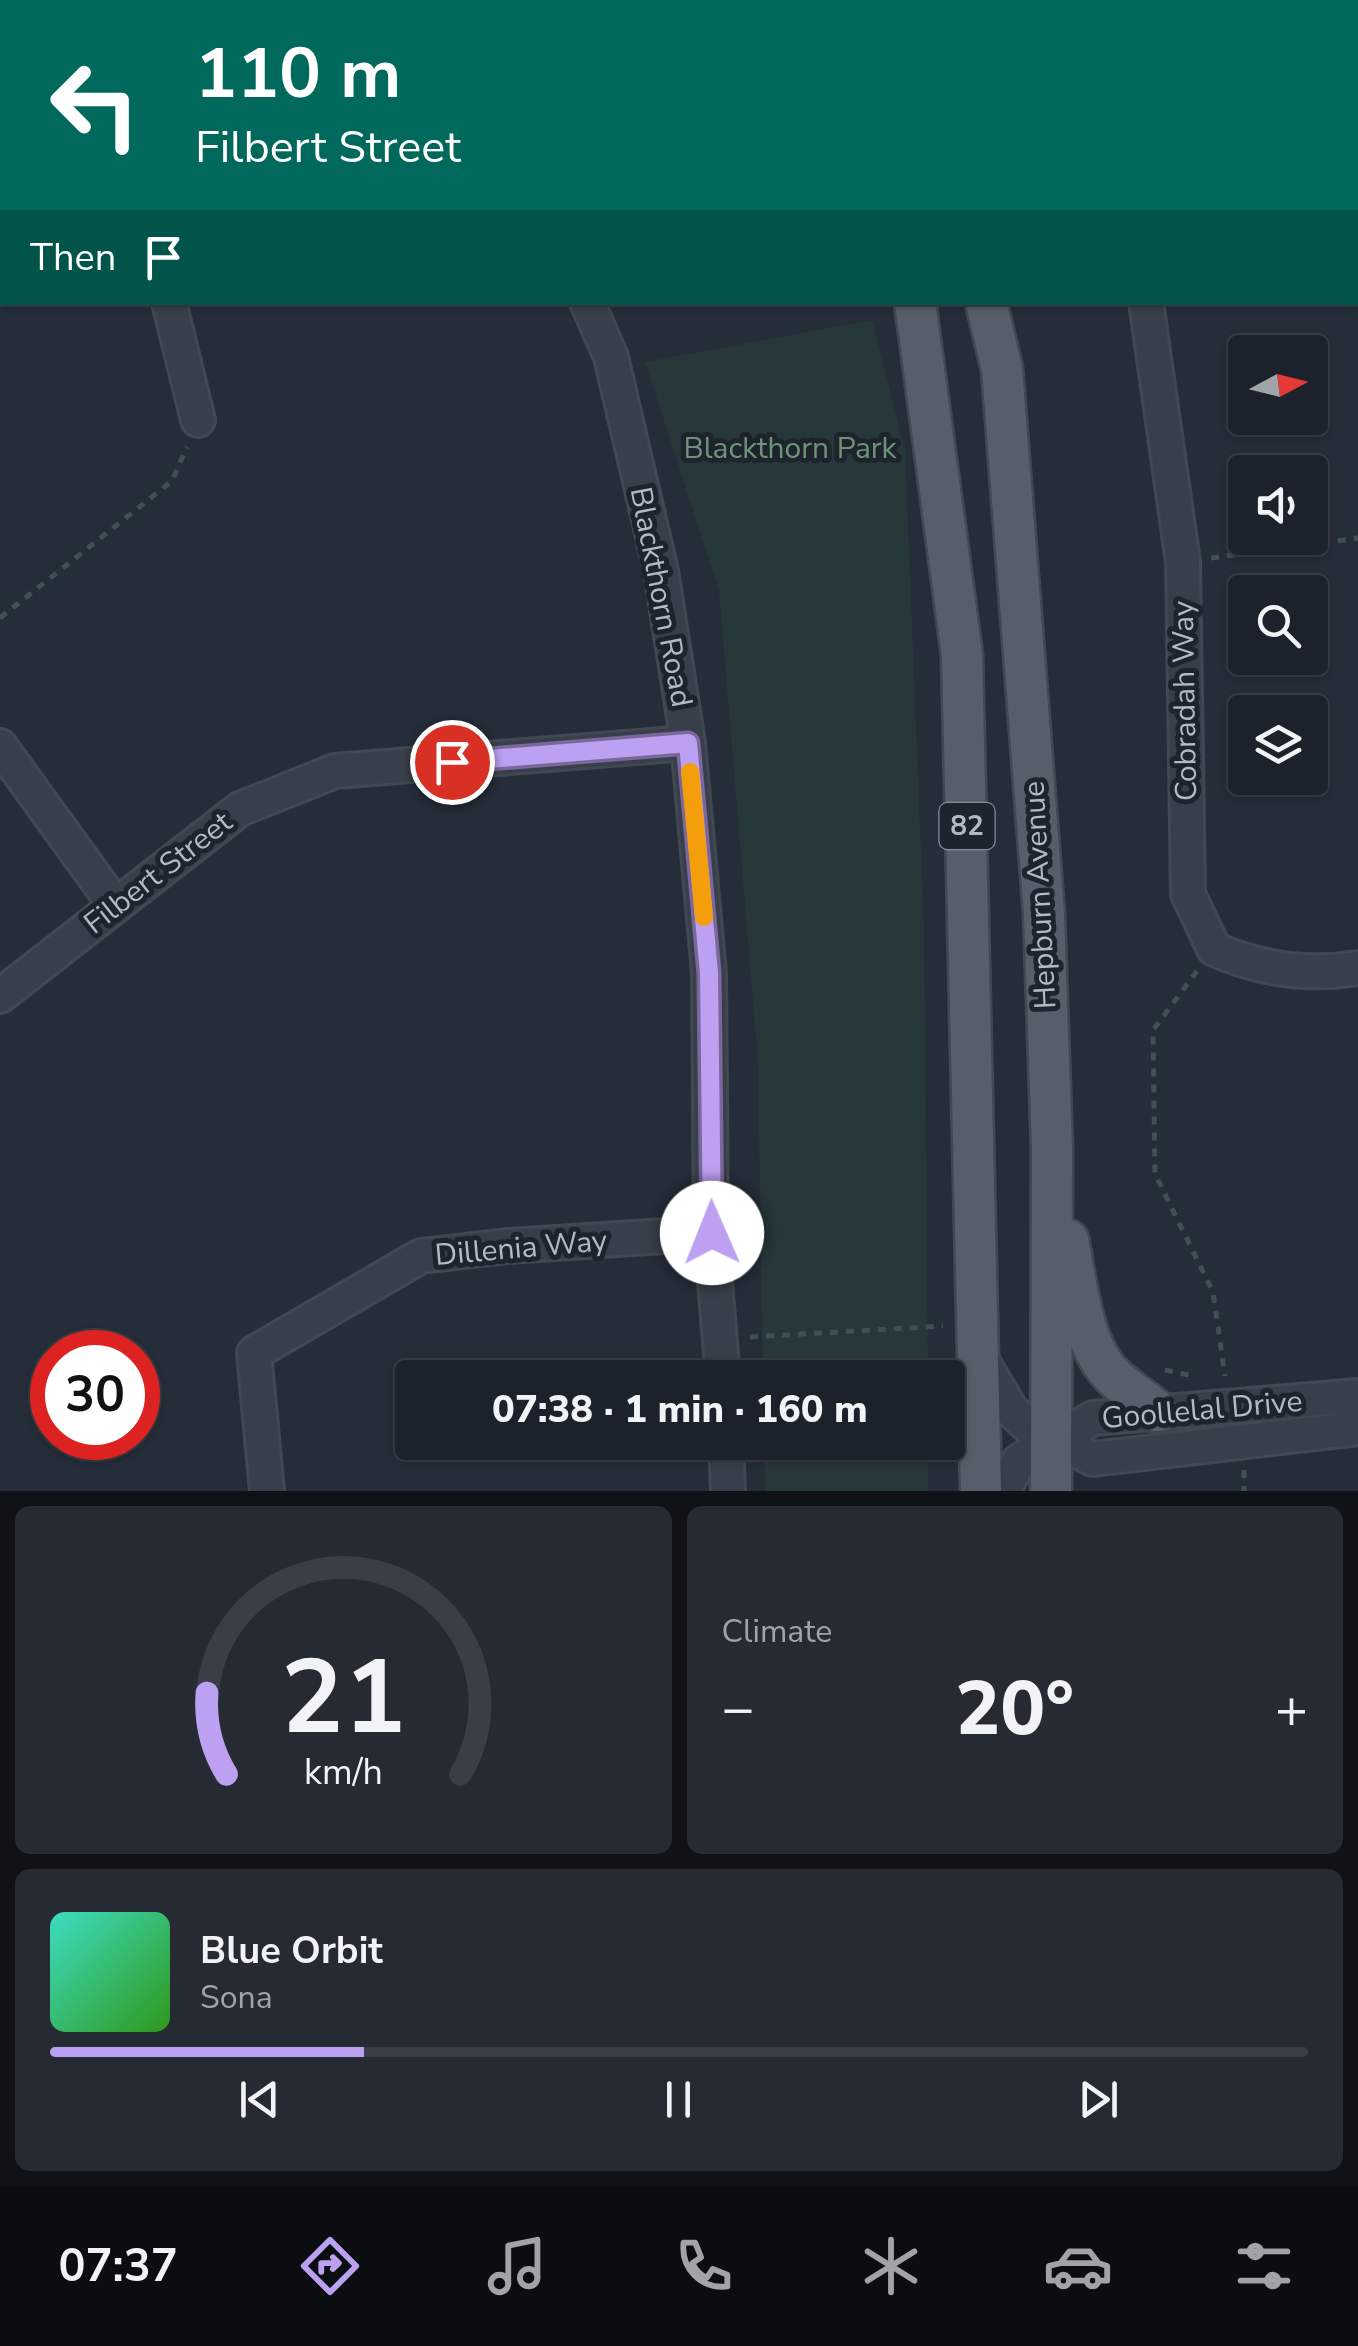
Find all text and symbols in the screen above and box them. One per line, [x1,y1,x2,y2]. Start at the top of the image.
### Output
text: 110 m [195,26,401,122]
icon: left [30,40,160,170]
text: Filbert Street [195,117,461,178]
icon: arrive [136,230,191,285]
text: Then [30,232,116,283]
north arrow [1228,335,1328,435]
map controls [1228,335,1328,795]
park label: Blackthorn Park [683,428,898,469]
button: sound [1228,455,1328,555]
street label: Blackthorn Road [620,484,702,710]
button: search [1228,575,1328,675]
street label: Cobradah Way [1163,600,1207,802]
button: layers [1228,695,1328,795]
pin [410,720,495,805]
icon: arrive [425,735,480,790]
street label: Hepburn Avenue [1014,780,1066,1010]
street label: Filbert Street [76,802,241,944]
road number: 82 [940,803,994,849]
position arrow [660,1181,764,1285]
street label: Dillenia Way [433,1220,609,1276]
speed limit sign: 30 [30,1330,160,1460]
street label: Goollelal Drive [1100,1381,1304,1439]
text: 07:38 · 1 min · 160 m [492,1384,868,1435]
text: Climate [722,1610,832,1653]
text: 21 [281,1627,406,1769]
text: 20° [955,1658,1074,1760]
text: − [722,1671,755,1746]
text: + [1275,1671,1308,1746]
text: km/h [304,1748,383,1797]
text: Blue Orbit [200,1925,383,1976]
text: Sona [200,1976,273,2019]
icon: previous [232,2072,287,2127]
icon: pause [651,2072,706,2127]
icon: next [1071,2072,1126,2127]
icon: directions [295,2231,365,2301]
icon: music [482,2231,552,2301]
icon: phone [669,2231,739,2301]
icon: climate [856,2231,926,2301]
icon: car [1043,2231,1113,2301]
icon: filters [1229,2231,1299,2301]
text: 07:37 [58,2236,178,2297]

